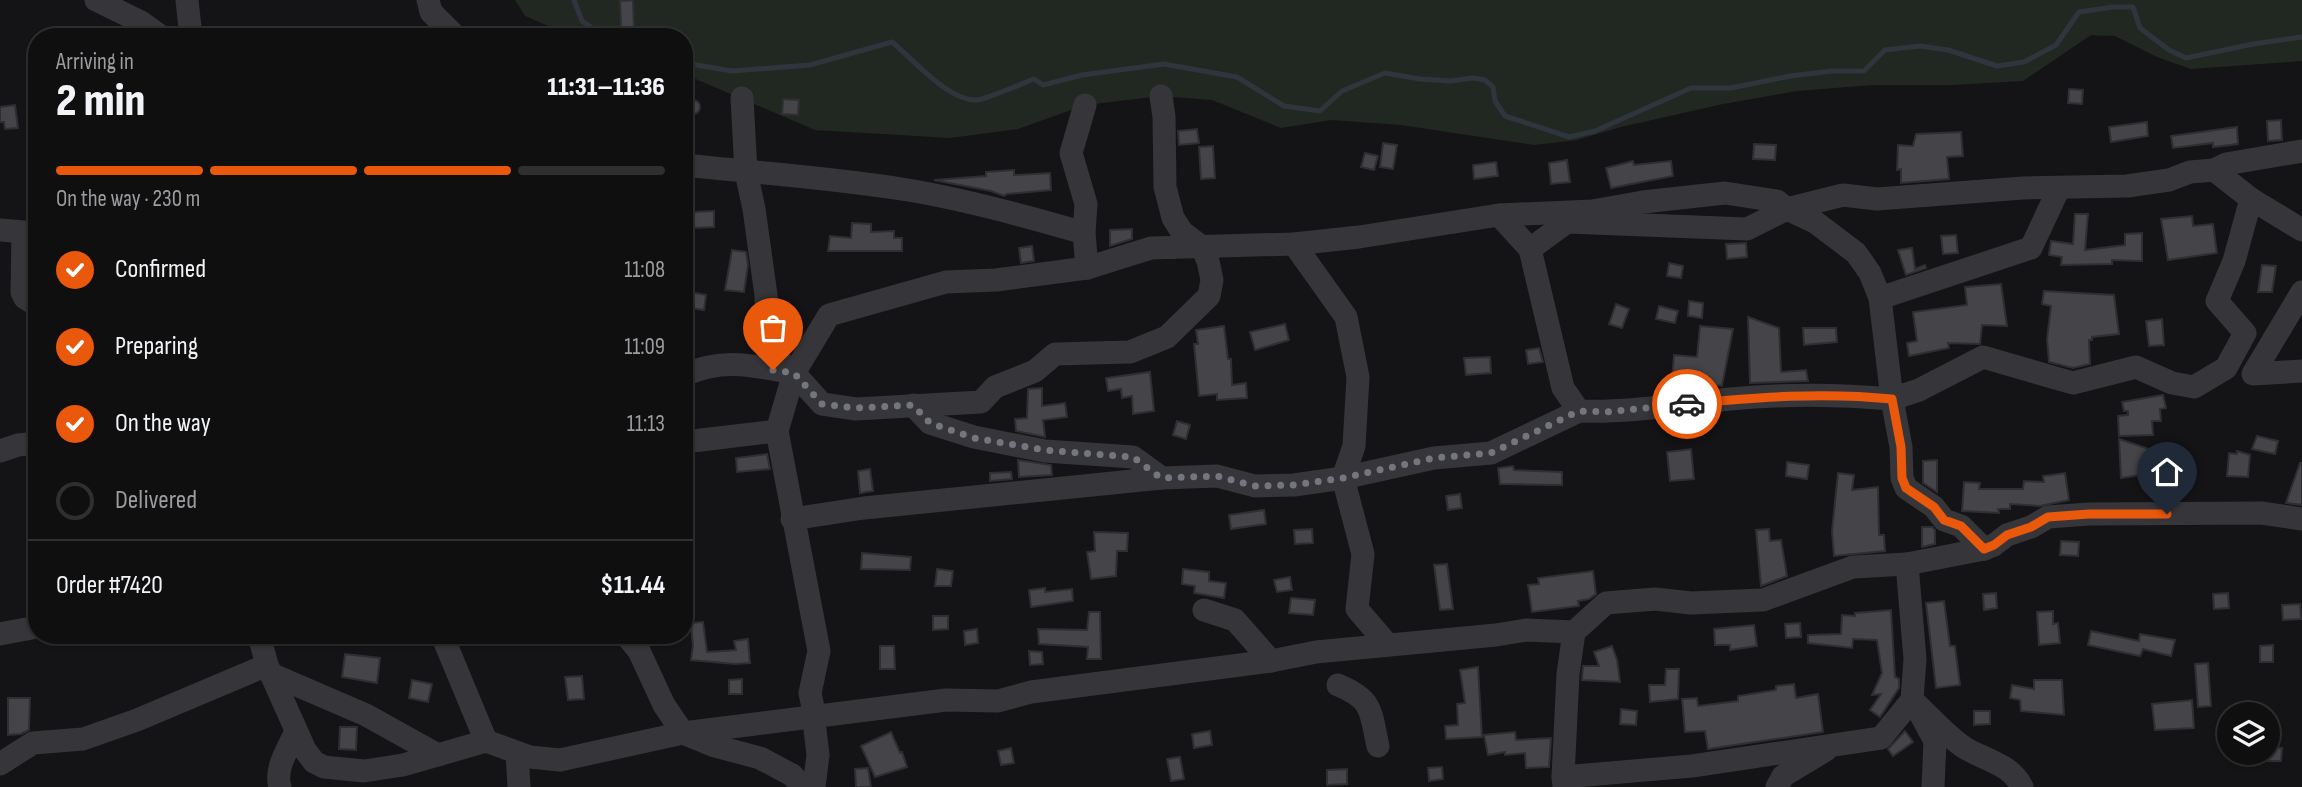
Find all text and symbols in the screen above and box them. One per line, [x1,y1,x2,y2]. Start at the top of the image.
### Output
text: Arriving in [56,48,134,76]
text: 11:31–11:36 [547,72,665,103]
text: 2 min [56,74,145,129]
text: On the way · 230 m [56,185,200,213]
icon: check [56,251,94,289]
text: Confirmed [115,254,206,285]
text: 11:08 [624,256,665,284]
pin [743,298,803,370]
icon: bag [754,309,792,347]
icon: check [56,328,94,366]
text: Preparing [115,331,198,362]
text: 11:09 [624,333,665,361]
courier [1652,369,1722,439]
icon: car [1668,385,1706,423]
icon: check [56,405,94,443]
text: On the way [115,408,211,439]
text: 11:13 [627,410,665,438]
pin [2137,442,2197,514]
icon: home [2148,453,2186,491]
text: Delivered [115,485,197,516]
text: Order #7420 [56,570,163,601]
text: $11.44 [600,570,665,601]
map controls [2217,702,2280,765]
button: layers [2217,702,2280,765]

